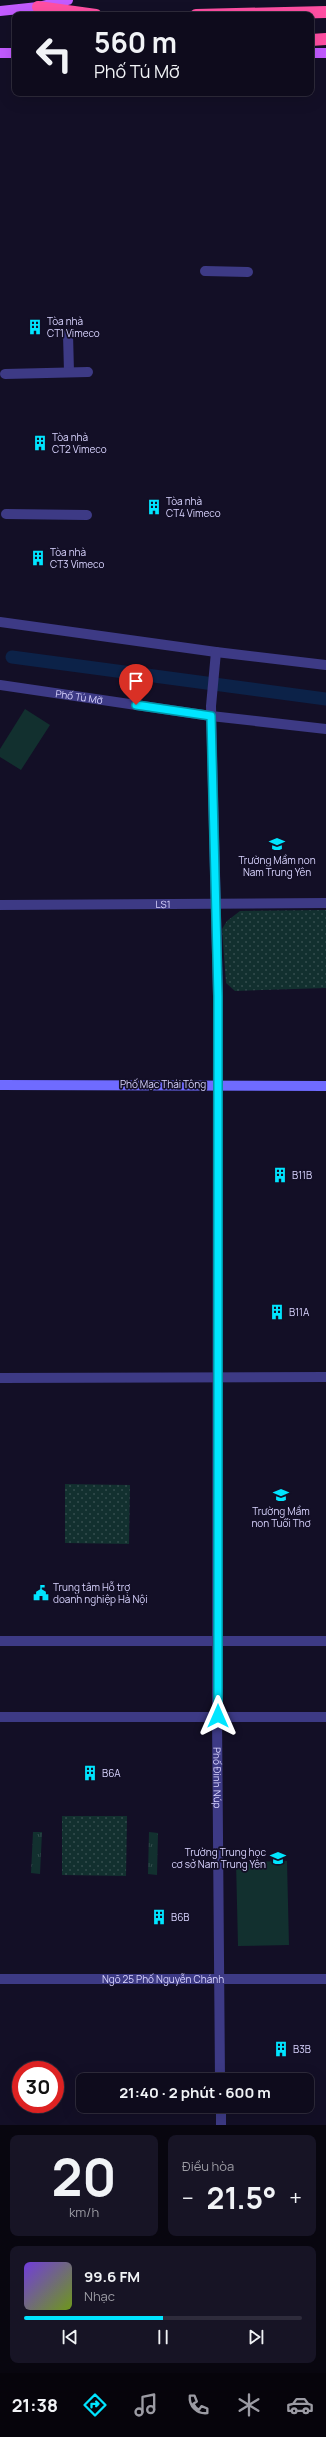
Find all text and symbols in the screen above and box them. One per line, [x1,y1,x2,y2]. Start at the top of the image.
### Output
text: 560 m [94,23,177,61]
icon: left [28,28,80,80]
text: Phố Tú Mỡ [94,59,180,83]
place label: Tòa nhà CT1 Vimeco [47,314,100,340]
building icon: Tòa nhà CT1 Vimeco [26,318,44,336]
place label: Tòa nhà CT2 Vimeco [52,430,107,456]
building icon: Tòa nhà CT2 Vimeco [31,434,49,452]
place label: Tòa nhà CT4 Vimeco [166,494,221,520]
building icon: Tòa nhà CT4 Vimeco [145,498,163,516]
place label: Tòa nhà CT3 Vimeco [50,545,104,571]
building icon: Tòa nhà CT3 Vimeco [29,549,47,567]
pin [119,664,153,705]
icon: arrive [125,670,147,692]
street label: Phố Tú Mỡ [55,686,104,707]
school or university icon: Trường Mầm non Nam Trung Yên [268,835,286,853]
place label: Trường Mầm non Nam Trung Yên [238,853,316,879]
street label: LS1 [155,897,171,911]
street label: Phố Mạc Thái Tông [120,1077,206,1091]
building icon: B11B [271,1166,289,1184]
place label: B11B [292,1168,312,1182]
building icon: B11A [268,1303,286,1321]
place label: B11A [289,1305,310,1319]
school or university icon: Trường Mầm non Tuổi Thơ [272,1486,290,1504]
place label: Trường Mầm non Tuổi Thơ [251,1504,311,1530]
place label: Trung tâm Hỗ trợ doanh nghiệp Hà Nội [53,1580,148,1606]
public building icon: Trung tâm Hỗ trợ doanh nghiệp Hà Nội [32,1584,50,1602]
position arrow [197,1695,239,1737]
street label: Phố Đinh Núp [210,1747,225,1809]
building icon: B6A [81,1764,99,1782]
place label: B6A [102,1766,121,1780]
place label: Trường Trung học cơ sở Nam Trung Yên [171,1845,266,1871]
school or university icon: Trường Trung học cơ sở Nam Trung Yên [269,1849,287,1867]
building icon: B6B [150,1908,168,1926]
place label: B6B [171,1910,189,1924]
street label: Ngõ 25 Phố Nguyễn Chánh [102,1972,224,1986]
building icon: B3B [272,2040,290,2058]
place label: B3B [293,2042,311,2056]
speed limit sign: 30 [12,2061,64,2113]
text: 21:40 · 2 phút · 600 m [119,2082,271,2103]
text: 20 [51,2141,117,2212]
text: Điều hòa [182,2157,234,2175]
text: 21.5° [207,2177,277,2218]
text: − [182,2183,194,2213]
text: + [289,2183,302,2213]
text: km/h [69,2203,99,2221]
text: 99.6 FM [84,2266,140,2287]
text: Nhạc [84,2287,115,2305]
icon: previous [59,2326,81,2348]
icon: pause [152,2326,174,2348]
icon: next [245,2326,267,2348]
icon: directions [81,2391,109,2419]
icon: music [132,2391,160,2419]
icon: phone [184,2391,212,2419]
icon: climate [235,2391,263,2419]
icon: car [286,2391,314,2419]
text: 21:38 [12,2393,58,2417]

